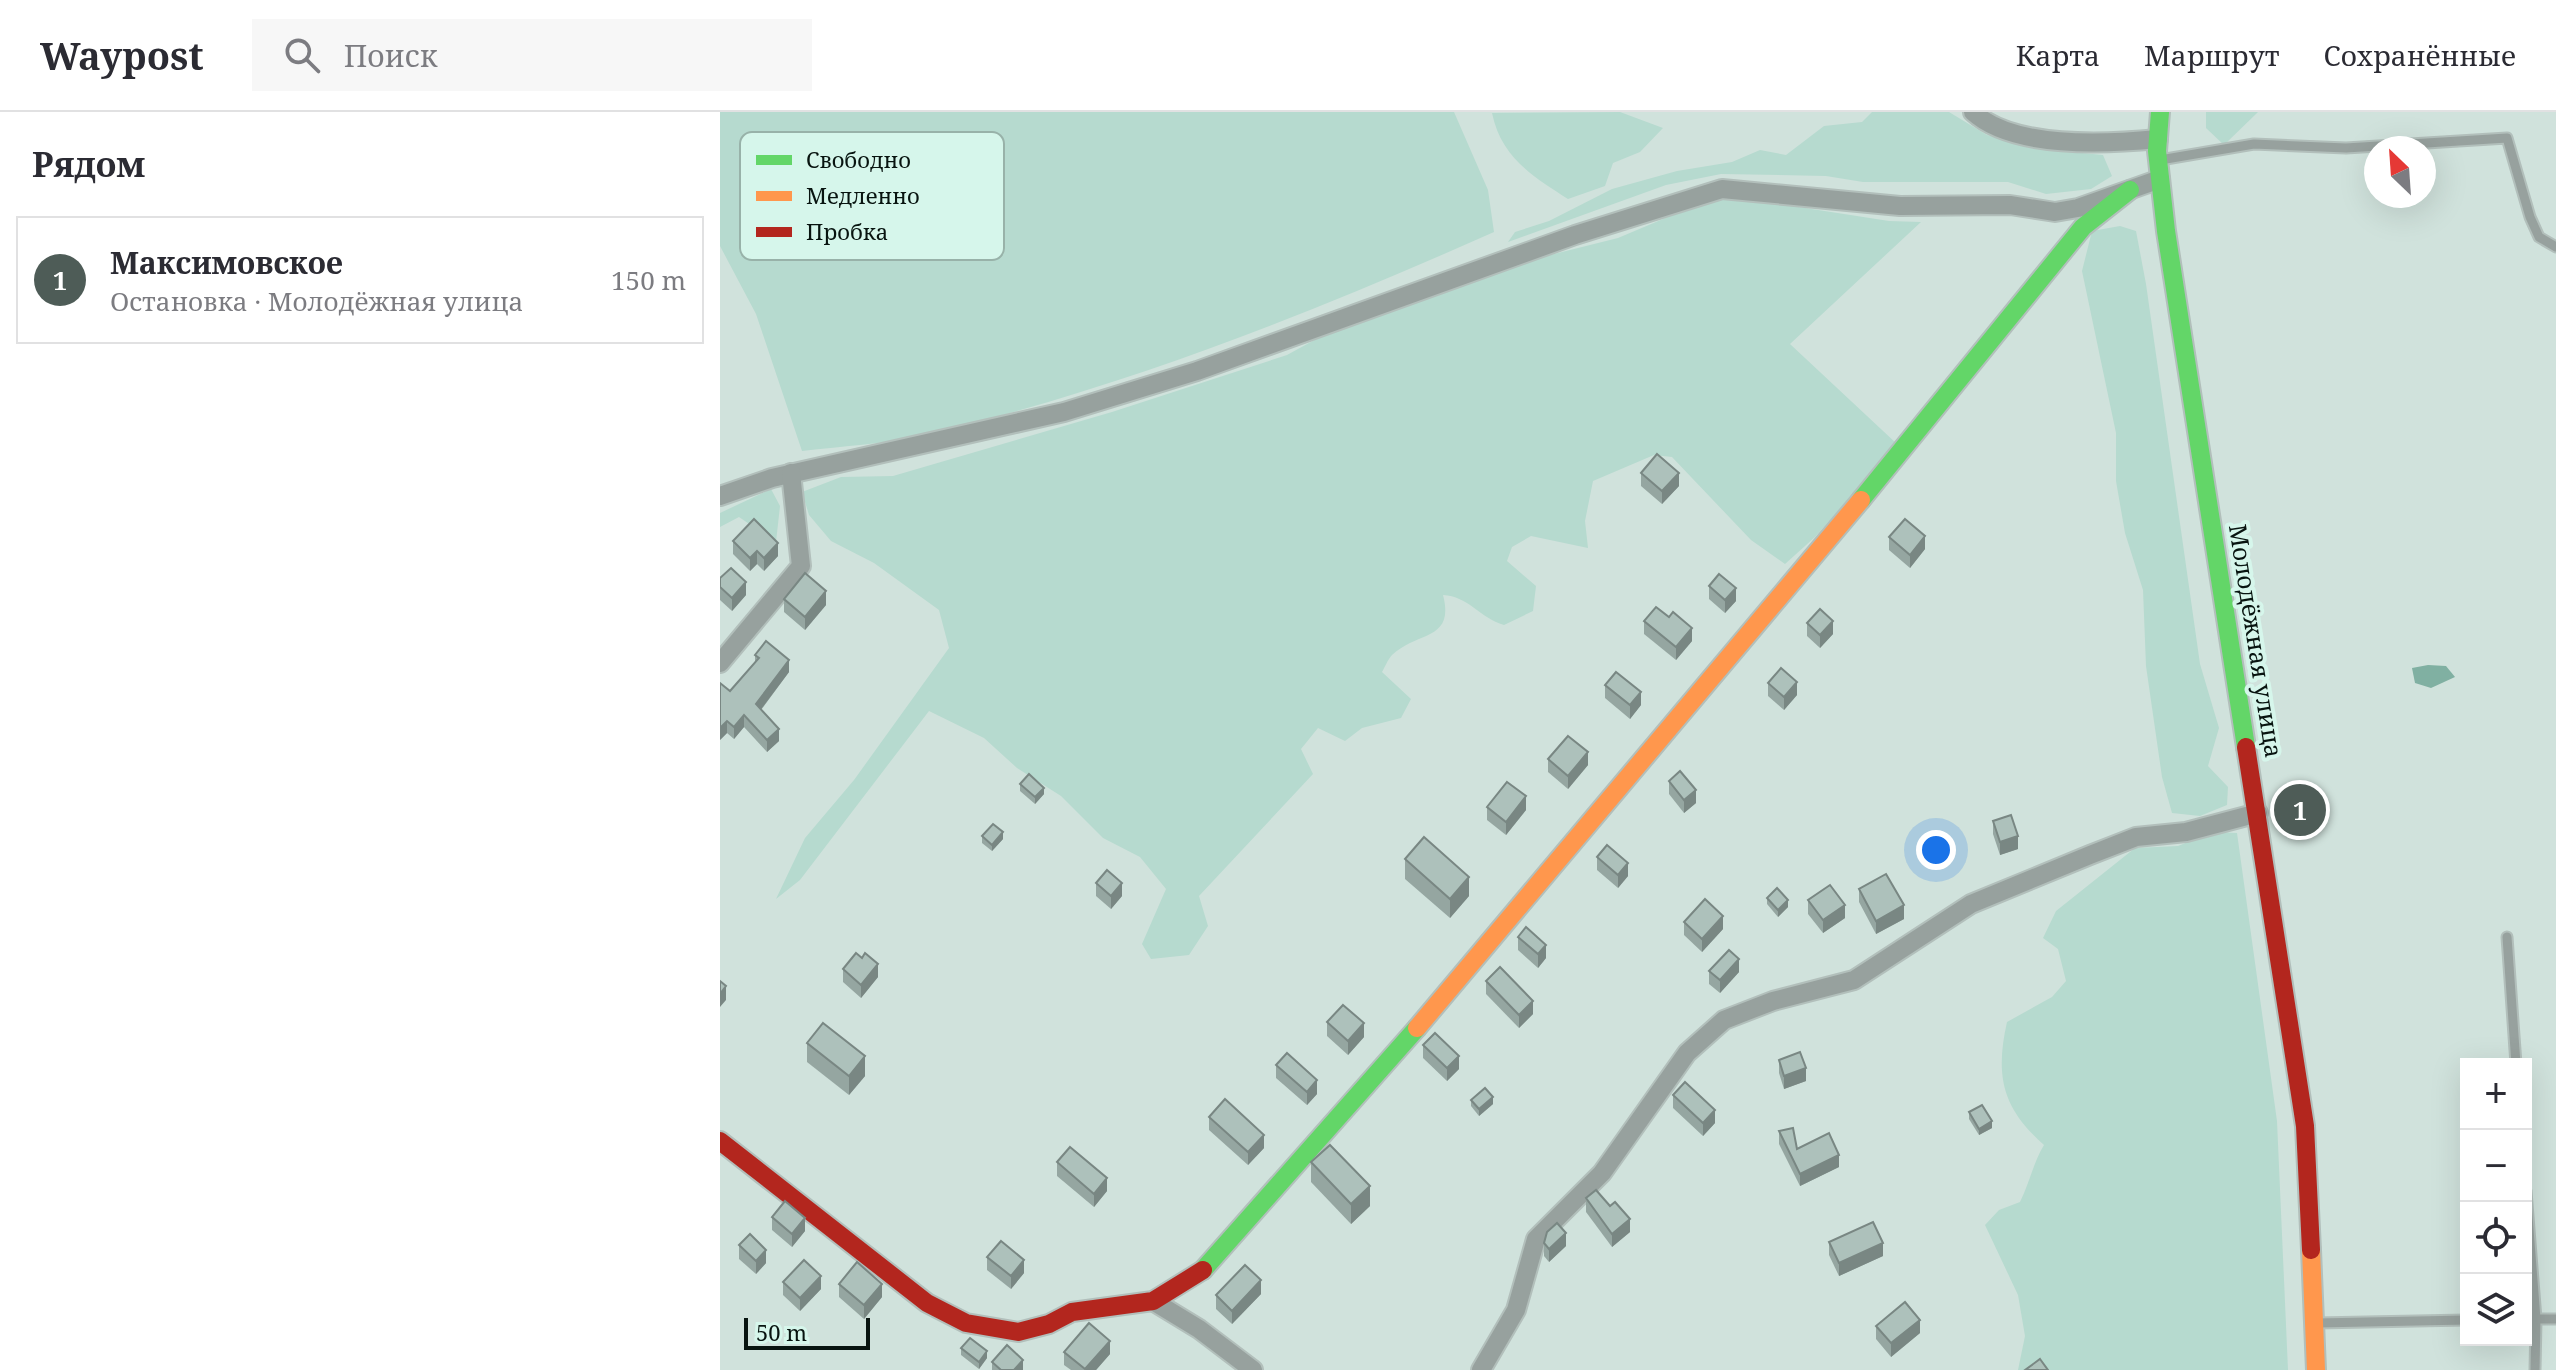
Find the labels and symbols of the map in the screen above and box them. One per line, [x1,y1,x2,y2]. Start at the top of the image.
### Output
legend [740,132,1004,260]
north arrow [2364,136,2436,208]
text: Свободно [806,144,911,174]
text: Медленно [806,180,920,210]
text: Пробка [806,216,888,246]
street label: Молодёжная улица [2222,522,2291,760]
pin: 1 [2274,780,2326,840]
your location [1916,830,1956,870]
scale bar [744,1314,870,1350]

